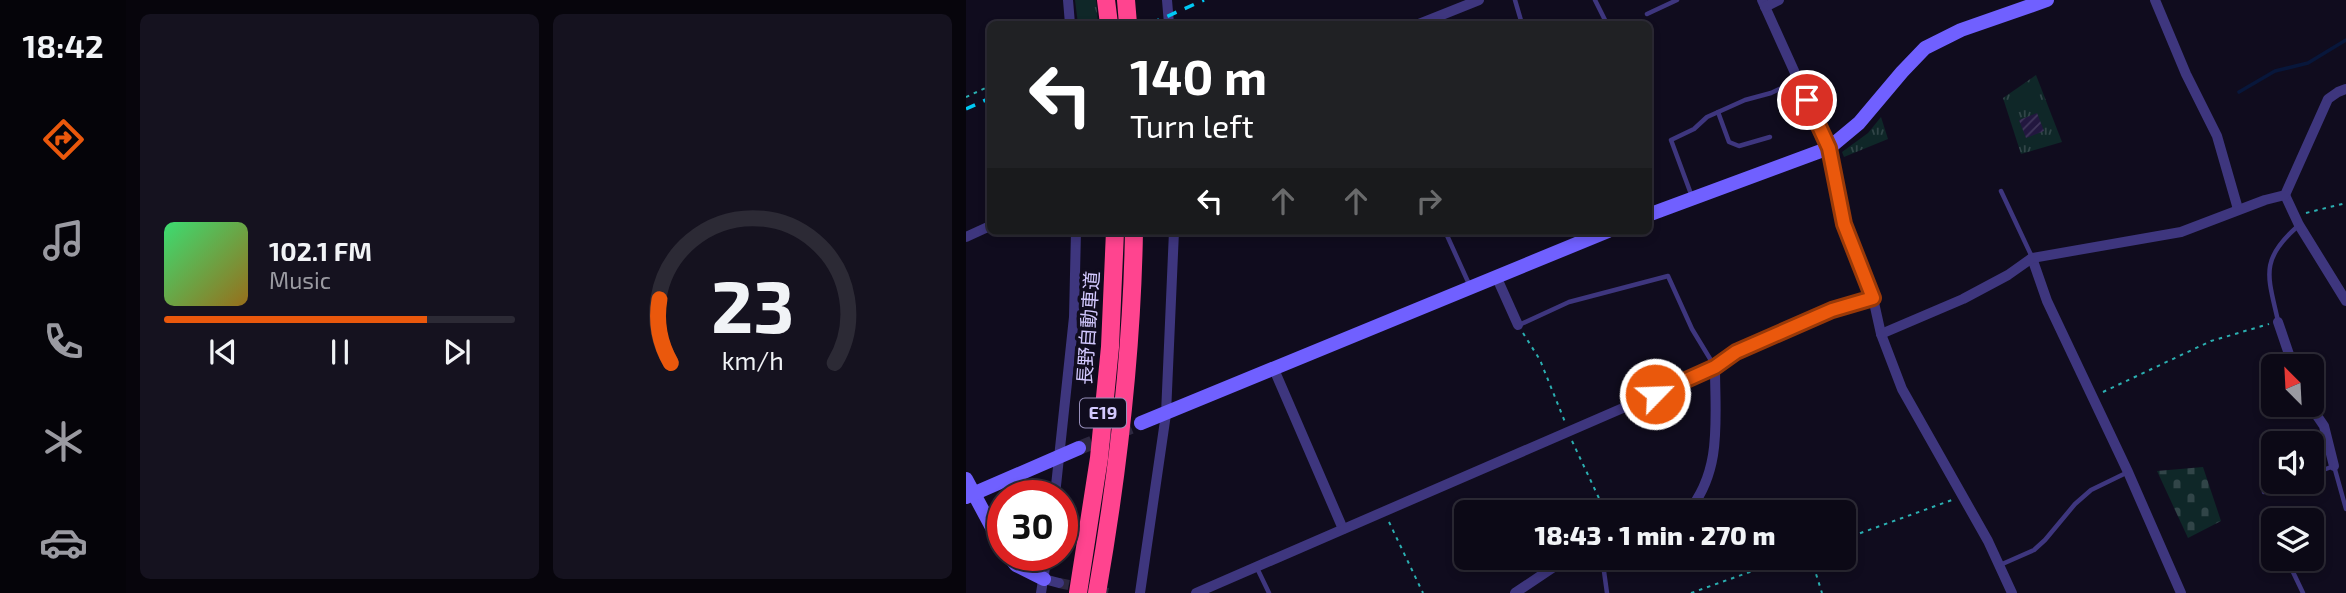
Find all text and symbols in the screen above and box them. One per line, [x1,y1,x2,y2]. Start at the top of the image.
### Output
text: 18:42 [23,26,103,64]
text: 140 m [1130,46,1267,105]
icon: left [1015,49,1106,140]
pin [1777,70,1837,130]
icon: arrive [1788,81,1826,119]
text: Turn left [1130,106,1254,144]
icon: directions [39,115,88,164]
icon: left [1191,182,1229,220]
icon: ahead [1264,182,1302,220]
icon: ahead [1337,182,1375,220]
icon: right [1410,182,1448,220]
icon: music [39,216,88,265]
text: 102.1 FM [269,235,372,266]
text: 23 [711,260,794,348]
text: Music [269,266,331,294]
street label: 長野自動車道 [1072,270,1103,386]
icon: phone [39,317,88,366]
icon: previous [204,333,242,371]
icon: pause [321,333,359,371]
icon: next [438,333,476,371]
text: km/h [721,344,784,374]
north arrow [2261,354,2324,416]
map controls [2261,354,2324,571]
position arrow [1618,357,1692,431]
road number: E19 [1080,398,1126,428]
icon: climate [39,417,88,466]
button: sound [2261,431,2324,494]
speed limit sign: 30 [987,480,1078,571]
button: layers [2261,508,2324,571]
icon: car [39,518,88,567]
text: 18:43 · 1 min · 270 m [1535,519,1775,550]

